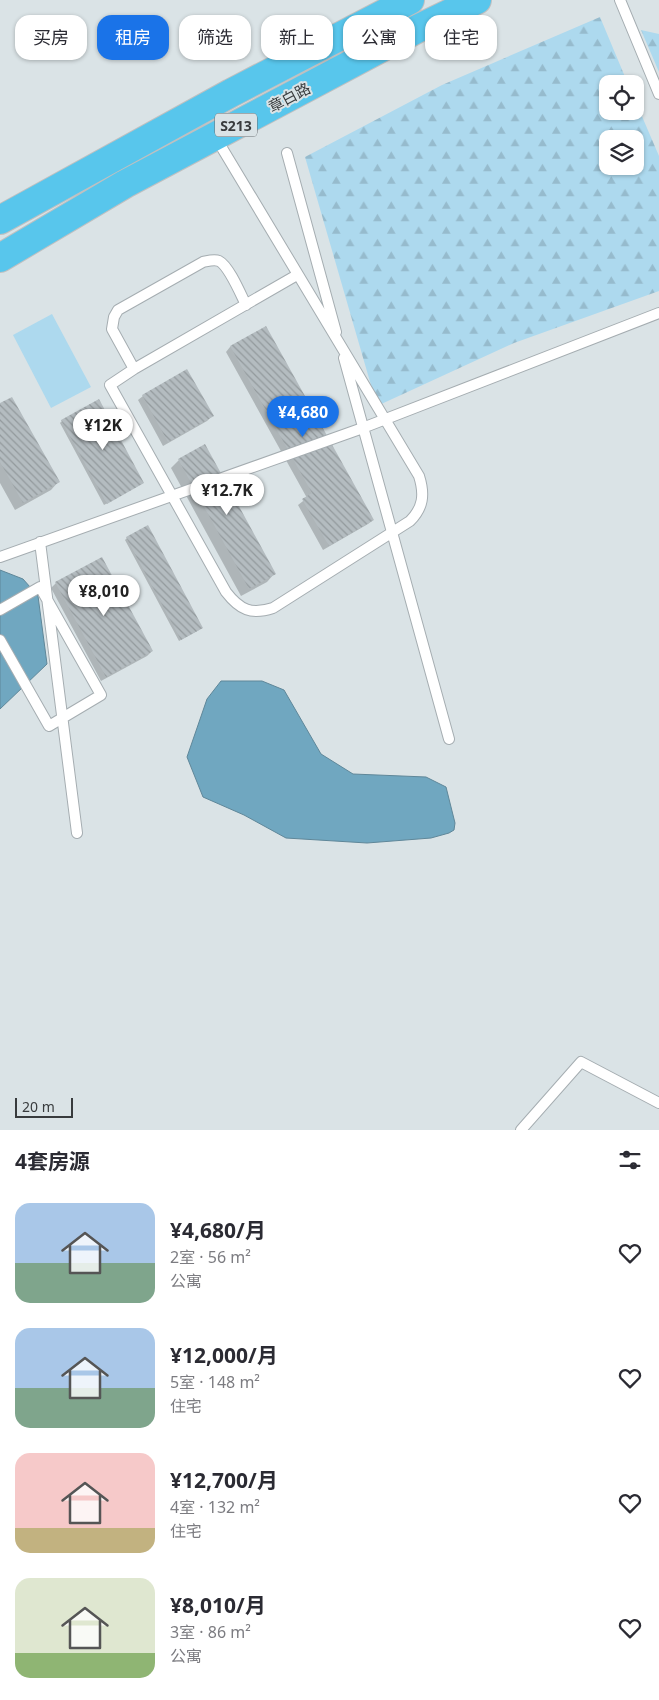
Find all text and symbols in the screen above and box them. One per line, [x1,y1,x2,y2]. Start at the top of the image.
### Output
chip: 买房 [15,15,87,60]
chip: 租房 [97,15,169,60]
chip: 筛选 [179,15,251,60]
chip: 新上 [261,15,333,60]
chip: 公寓 [343,15,415,60]
chip: 住宅 [425,15,497,60]
map controls [599,75,644,175]
button: locate [599,75,644,120]
street label: 章白路 [264,78,314,116]
road number: S213 [215,114,257,136]
button: layers [599,130,644,175]
pin: ¥4,680 [262,396,344,438]
text: ¥4,680 [278,401,328,423]
pin: ¥12K [73,408,133,451]
text: ¥12K [84,414,122,436]
pin: ¥12.7K [186,474,268,516]
text: ¥12.7K [201,479,253,501]
pin: ¥8,010 [63,574,145,617]
text: ¥8,010 [79,580,129,602]
scale bar [15,1095,72,1118]
text: 20 m [22,1097,55,1116]
icon: filters [616,1146,644,1174]
text: 4套房源 [15,1147,90,1175]
text: ¥4,680/月 [170,1216,266,1244]
icon: home [55,1223,115,1283]
icon: heart [616,1239,644,1267]
text: 2室 · 56 m² [170,1246,251,1268]
text: 公寓 [170,1270,202,1292]
text: ¥12,000/月 [170,1341,278,1369]
icon: home [55,1348,115,1408]
icon: heart [616,1364,644,1392]
text: 5室 · 148 m² [170,1371,260,1393]
text: 住宅 [170,1395,202,1417]
text: ¥12,700/月 [170,1466,278,1494]
icon: home [55,1473,115,1533]
icon: heart [616,1489,644,1517]
text: 4室 · 132 m² [170,1496,260,1518]
text: 住宅 [170,1520,202,1542]
text: ¥8,010/月 [170,1591,266,1619]
icon: home [55,1598,115,1658]
icon: heart [616,1614,644,1642]
text: 3室 · 86 m² [170,1621,251,1643]
text: 公寓 [170,1645,202,1667]

